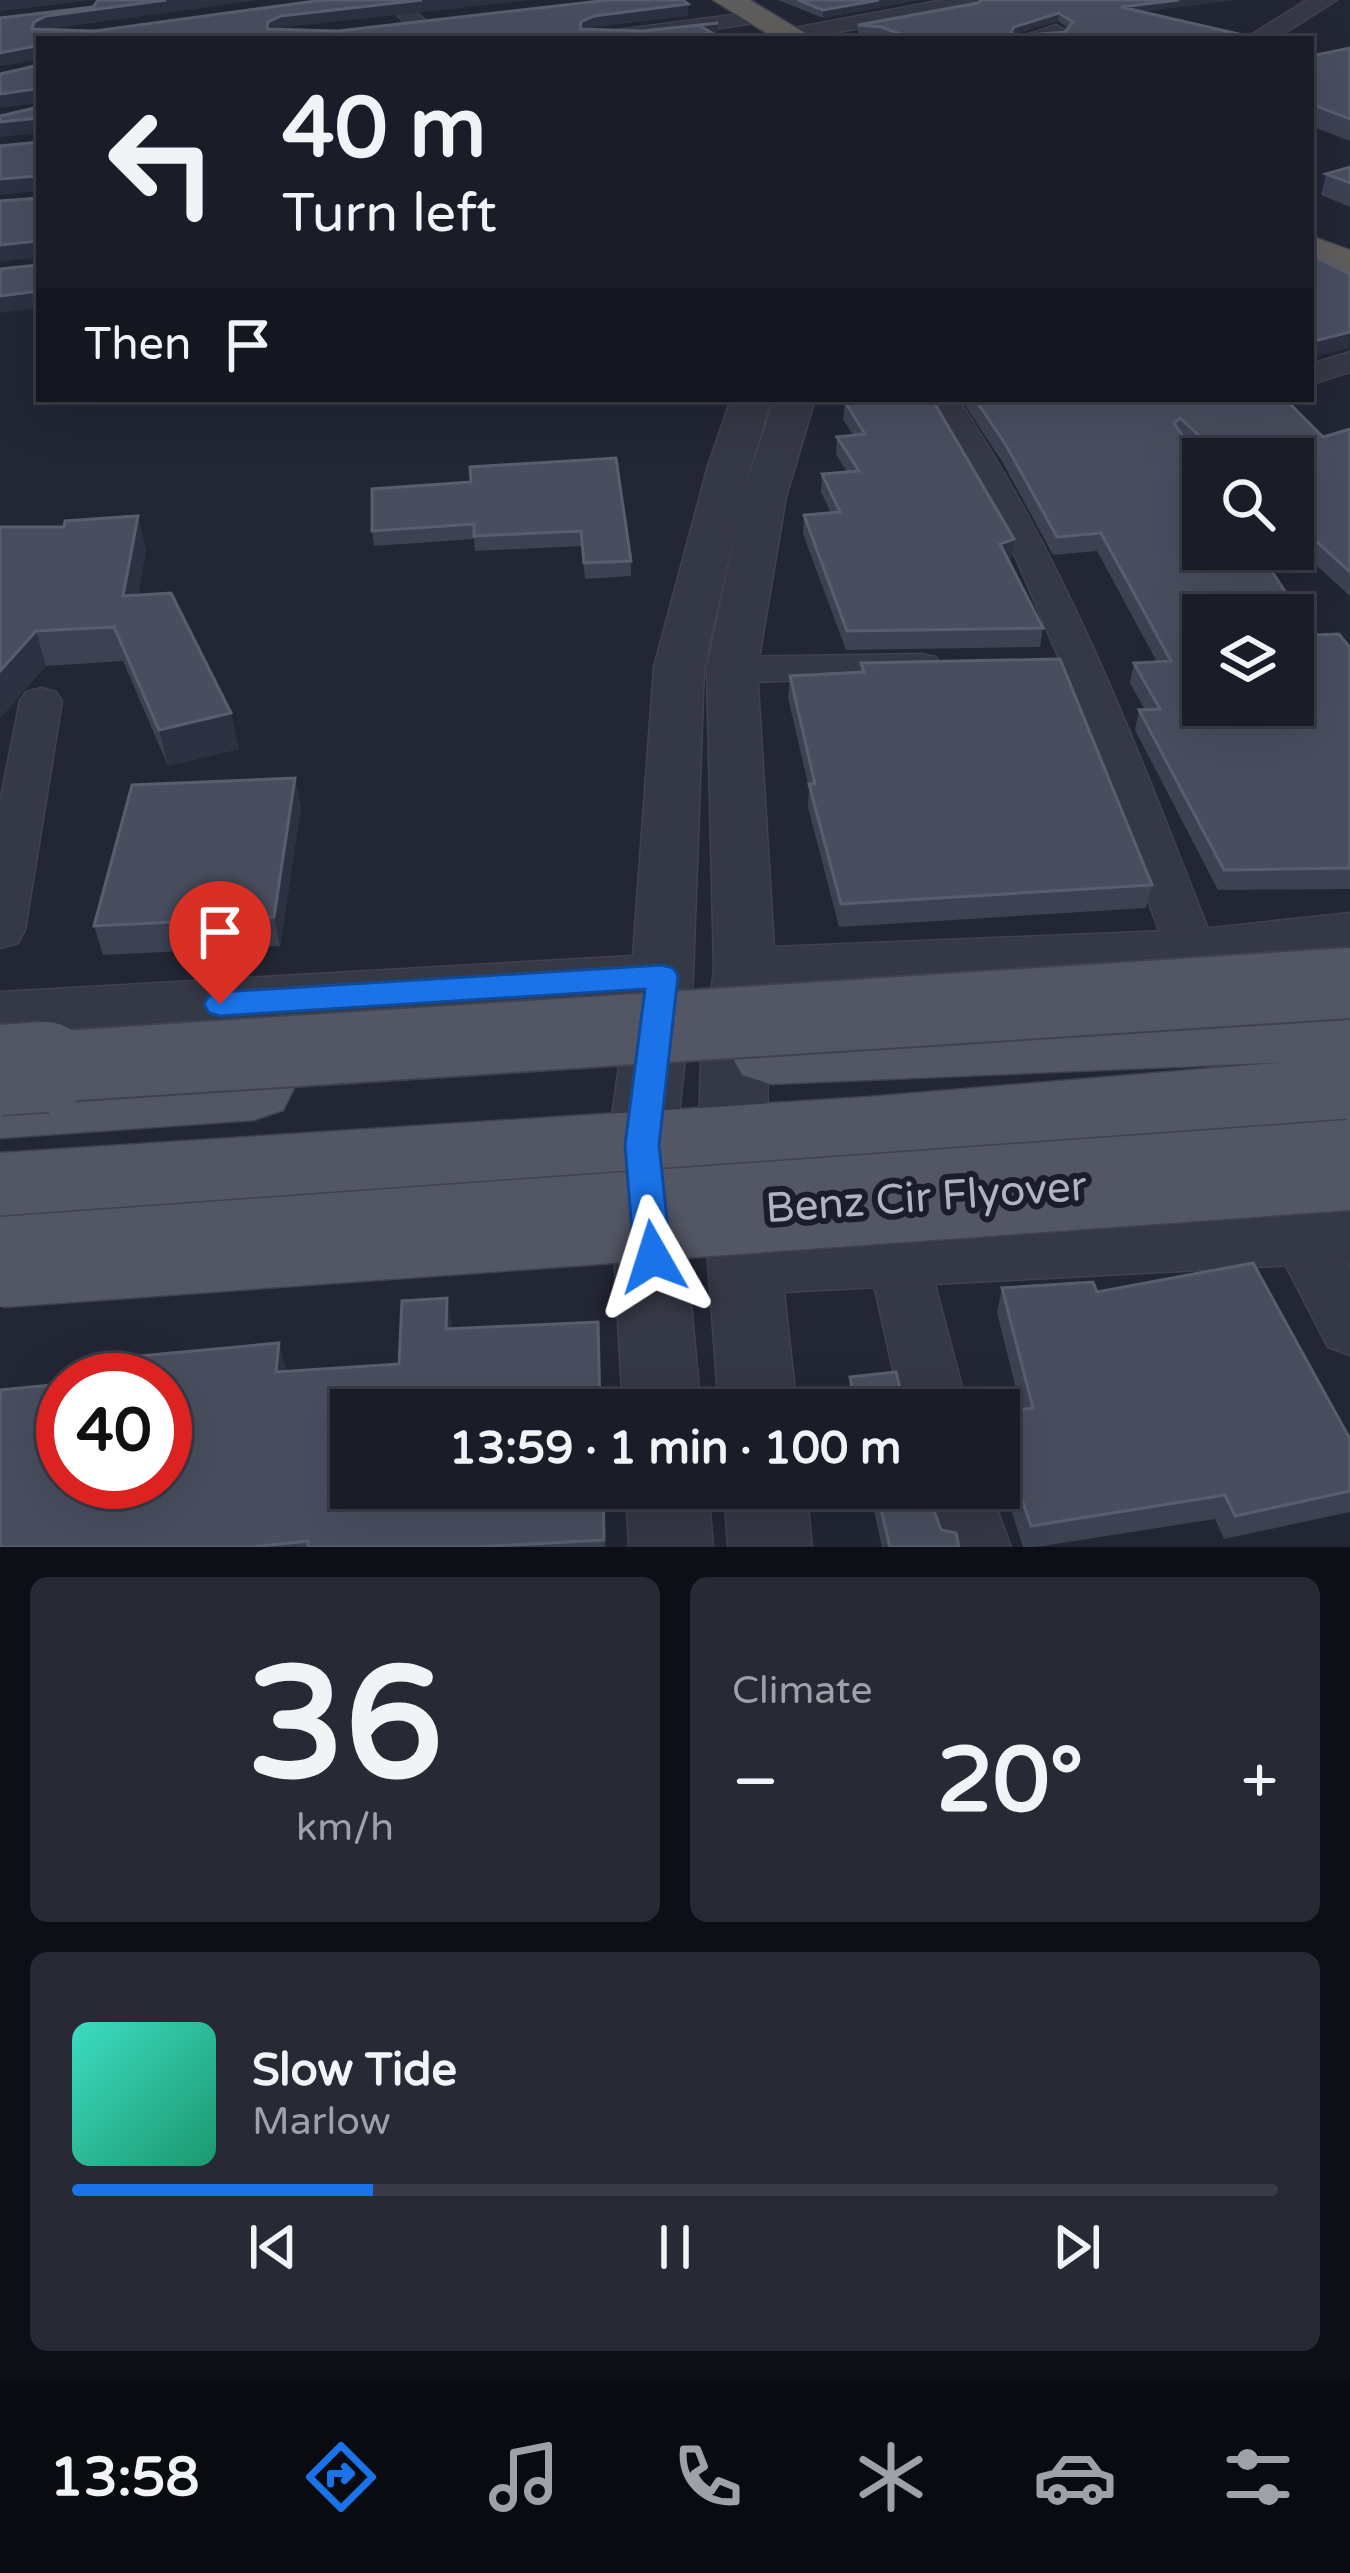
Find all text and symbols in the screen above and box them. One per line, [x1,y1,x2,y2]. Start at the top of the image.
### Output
text: 40 m [282,79,486,180]
icon: left [84,84,240,240]
text: Turn left [282,181,497,246]
icon: arrive [215,312,281,378]
text: Then [84,318,191,372]
map controls [1182,438,1314,726]
button: search [1182,438,1314,570]
button: layers [1182,594,1314,726]
pin [169,881,271,1004]
icon: arrive [187,899,253,965]
street label: Benz Cir Flyover [764,1161,1088,1234]
position arrow [590,1194,716,1320]
speed limit sign: 40 [36,1353,192,1509]
text: 13:59 · 1 min · 100 m [449,1422,901,1476]
text: 36 [247,1632,443,1820]
text: Climate [732,1667,872,1714]
text: 20° [936,1727,1083,1836]
text: − [732,1742,779,1822]
text: + [1241,1742,1278,1822]
text: km/h [296,1804,394,1851]
text: Slow Tide [252,2044,457,2098]
text: Marlow [252,2098,391,2145]
icon: previous [240,2214,306,2280]
icon: pause [642,2214,708,2280]
icon: next [1044,2214,1110,2280]
icon: directions [299,2435,383,2519]
icon: music [482,2435,566,2519]
icon: phone [666,2435,750,2519]
icon: climate [849,2435,933,2519]
icon: car [1033,2435,1117,2519]
icon: filters [1216,2435,1300,2519]
text: 13:58 [50,2445,199,2510]

